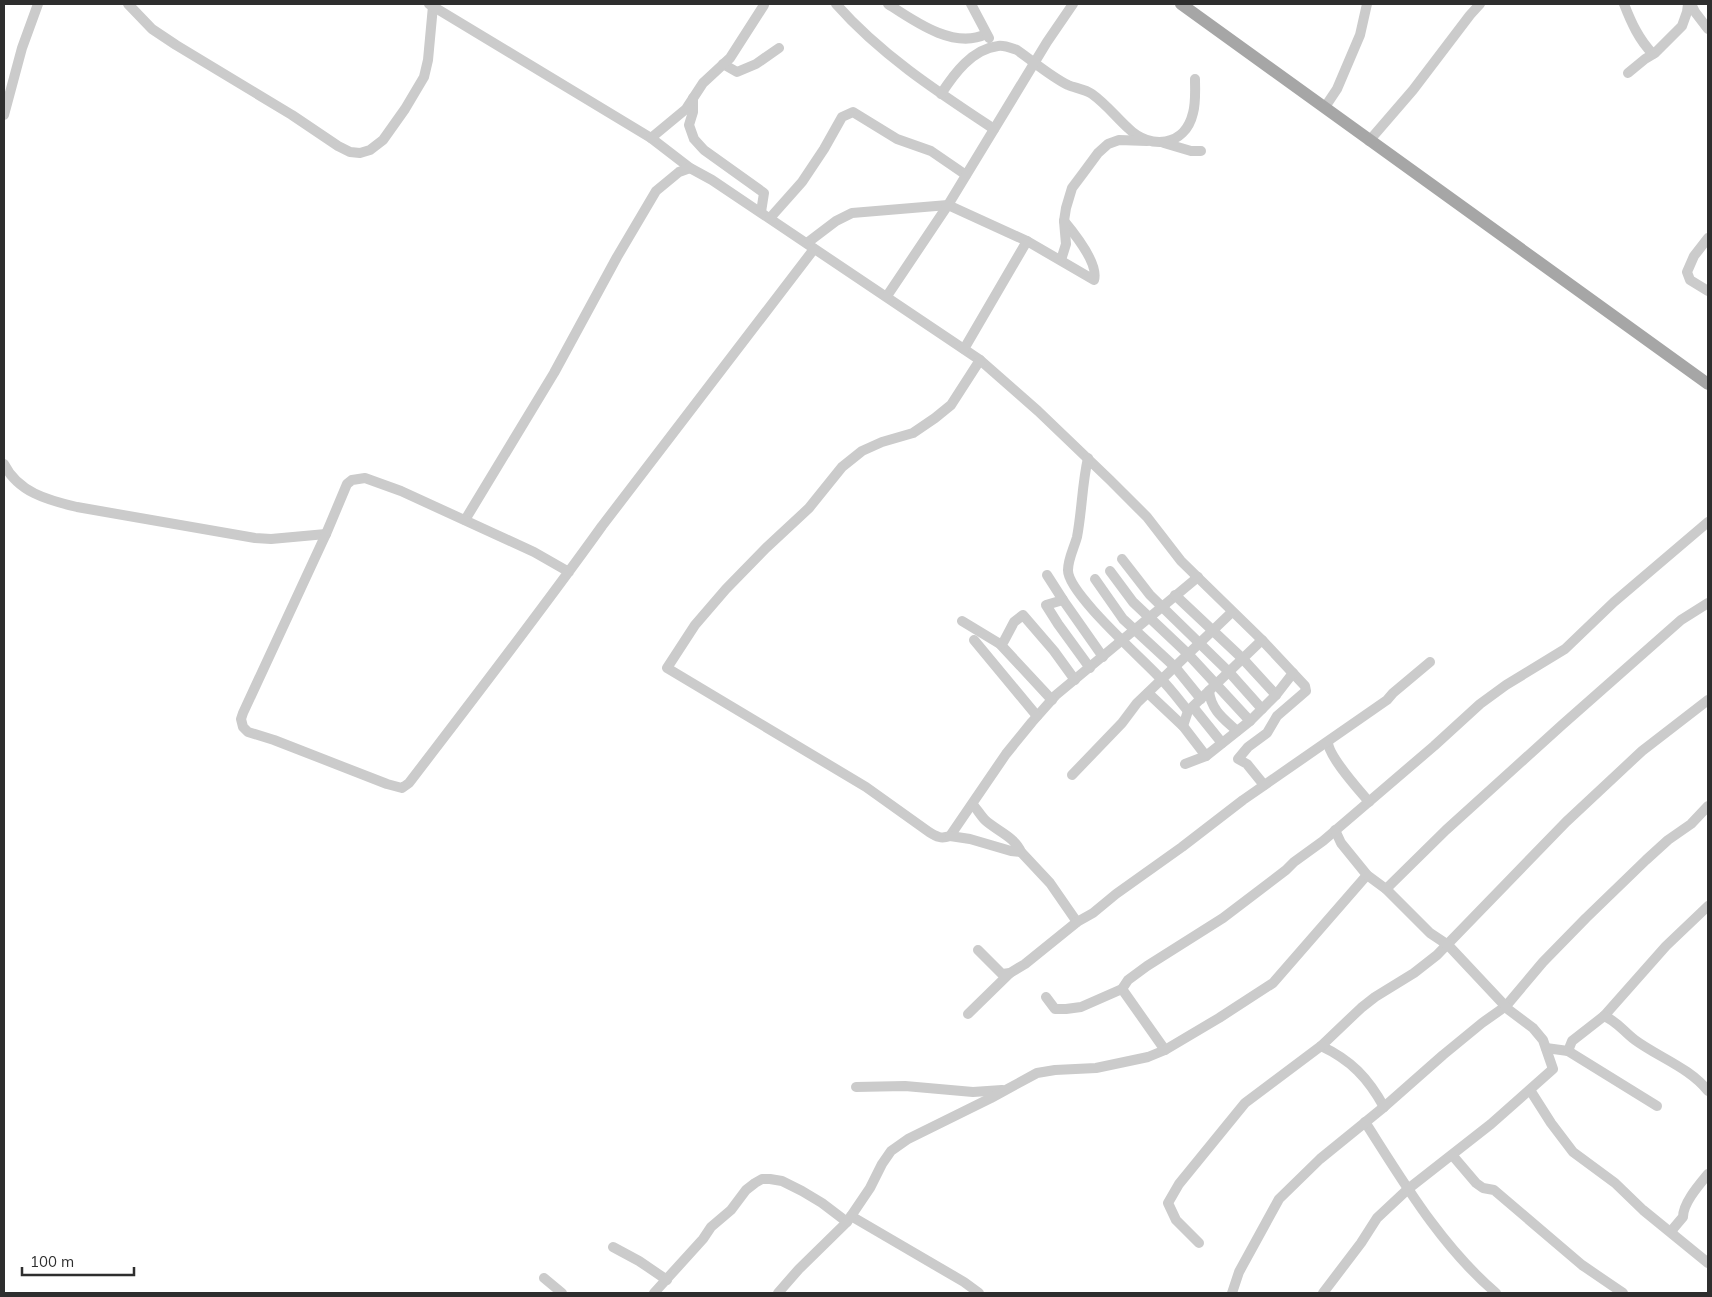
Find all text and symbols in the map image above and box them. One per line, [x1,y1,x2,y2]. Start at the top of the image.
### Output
scale bar [22,1244,135,1276]
text: 100 m [30,1252,74,1271]

